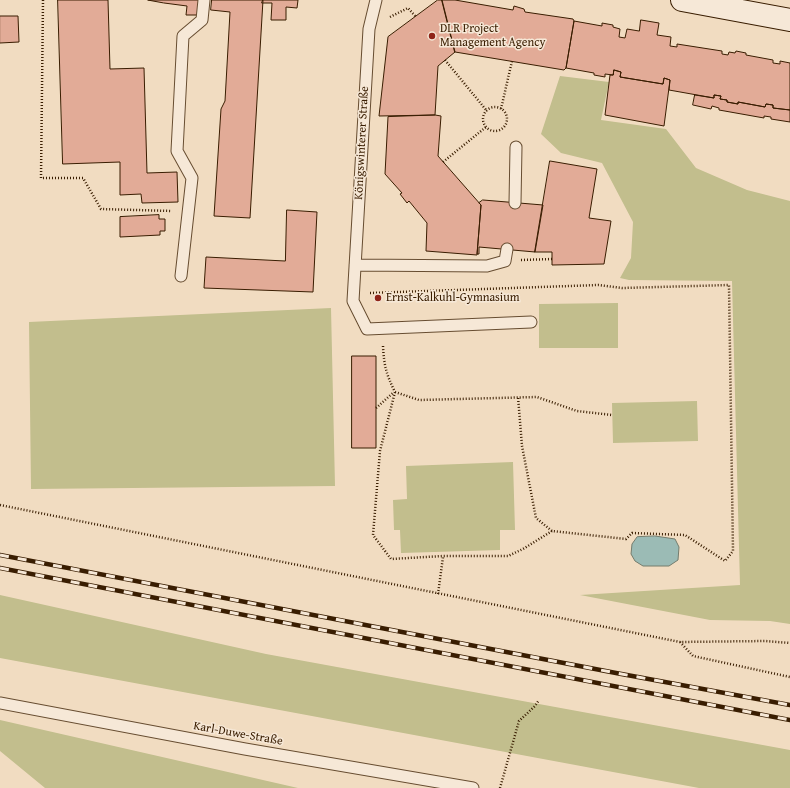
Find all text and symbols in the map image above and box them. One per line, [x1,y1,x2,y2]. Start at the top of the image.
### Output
place label: DLR Project Management Agency [440,22,545,50]
marker: DLR Project Management Agency [427,31,437,41]
street label: Königswinterer Straße [352,86,372,200]
place label: Ernst-Kalkuhl-Gymnasium [386,291,520,305]
marker: Ernst-Kalkuhl-Gymnasium [373,293,383,303]
street label: Karl-Duwe-Straße [192,719,284,749]

